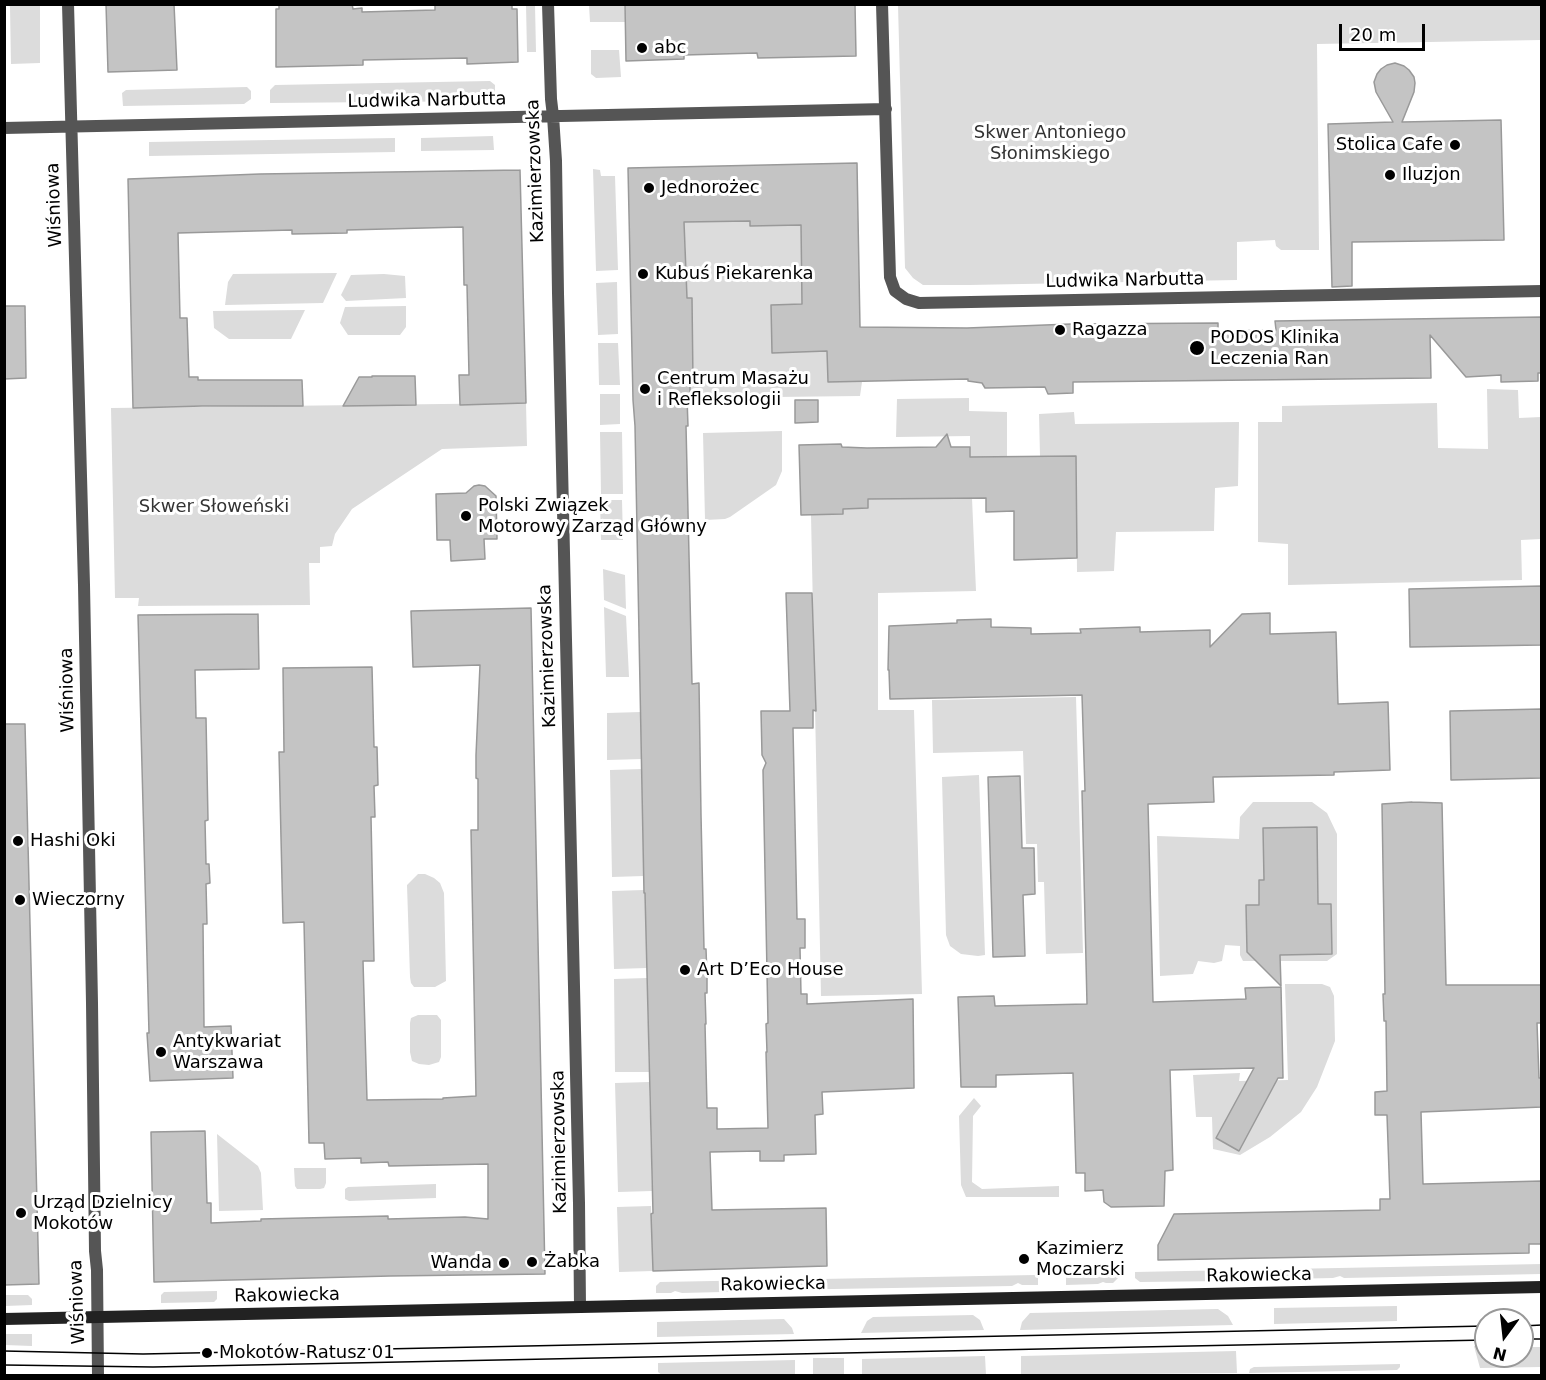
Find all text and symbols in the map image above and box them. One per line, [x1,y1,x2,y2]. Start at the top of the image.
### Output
scale bar [1342,12,1428,50]
text: 20 m [1350,24,1396,45]
place label: abc [654,37,686,59]
marker: abc [635,41,649,55]
street label: Ludwika Narbutta [347,89,507,113]
street label: Kazimierzowska [523,99,549,243]
park label: Skwer Antoniego Słonimskiego [974,122,1126,164]
place label: Stolica Cafe [1336,134,1443,156]
marker: Stolica Cafe [1448,138,1462,152]
street label: Wiśniowa [43,162,67,248]
place label: Iluzjon [1402,164,1461,186]
marker: Iluzjon [1383,168,1397,182]
place label: Jednorożec [661,177,760,199]
marker: Jednorożec [642,181,656,195]
place label: Kubuś Piekarenka [655,263,814,285]
marker: Kubuś Piekarenka [636,267,650,281]
street label: Ludwika Narbutta [1045,269,1205,293]
place label: Ragazza [1072,319,1148,341]
marker: Ragazza [1053,323,1067,337]
place label: PODOS Klinika Leczenia Ran [1210,327,1340,370]
marker: PODOS Klinika Leczenia Ran [1188,339,1206,357]
place label: Centrum Masażu i Refleksologii [657,368,809,410]
marker: Centrum Masażu i Refleksologii [638,382,652,396]
place label: Polski Związek Motorowy Zarząd Główny [478,495,707,538]
park label: Skwer Słoweński [139,496,289,518]
marker: Polski Związek Motorowy Zarząd Główny [459,509,473,523]
street label: Kazimierzowska [535,584,561,728]
street label: Wiśniowa [56,647,80,733]
place label: Hashi Oki [30,830,116,852]
marker: Hashi Oki [11,834,25,848]
place label: Wieczorny [32,889,125,911]
marker: Wieczorny [13,893,27,907]
place label: Art D’Eco House [697,959,843,981]
marker: Art D’Eco House [678,963,692,977]
place label: Antykwariat Warszawa [173,1031,281,1074]
marker: Antykwariat Warszawa [154,1045,168,1059]
street label: Kazimierzowska [548,1070,572,1214]
place label: Urząd Dzielnicy Mokotów [33,1192,173,1234]
marker: Urząd Dzielnicy Mokotów [14,1206,28,1220]
place label: Kazimierz Moczarski [1036,1238,1125,1280]
place label: Żabka [544,1251,600,1273]
place label: Wanda [430,1252,492,1274]
marker: Kazimierz Moczarski [1017,1252,1031,1266]
marker: Żabka [525,1255,539,1269]
marker: Wanda [497,1256,511,1270]
street label: Wiśniowa [66,1259,90,1345]
street label: Rakowiecka [1206,1264,1312,1288]
street label: Rakowiecka [720,1273,826,1297]
street label: Rakowiecka [234,1284,340,1308]
north arrow [1474,1308,1534,1368]
place label: Mokotów-Ratusz 01 [219,1342,395,1364]
text: N [1491,1343,1509,1365]
marker: Mokotów-Ratusz 01 [200,1346,214,1360]

